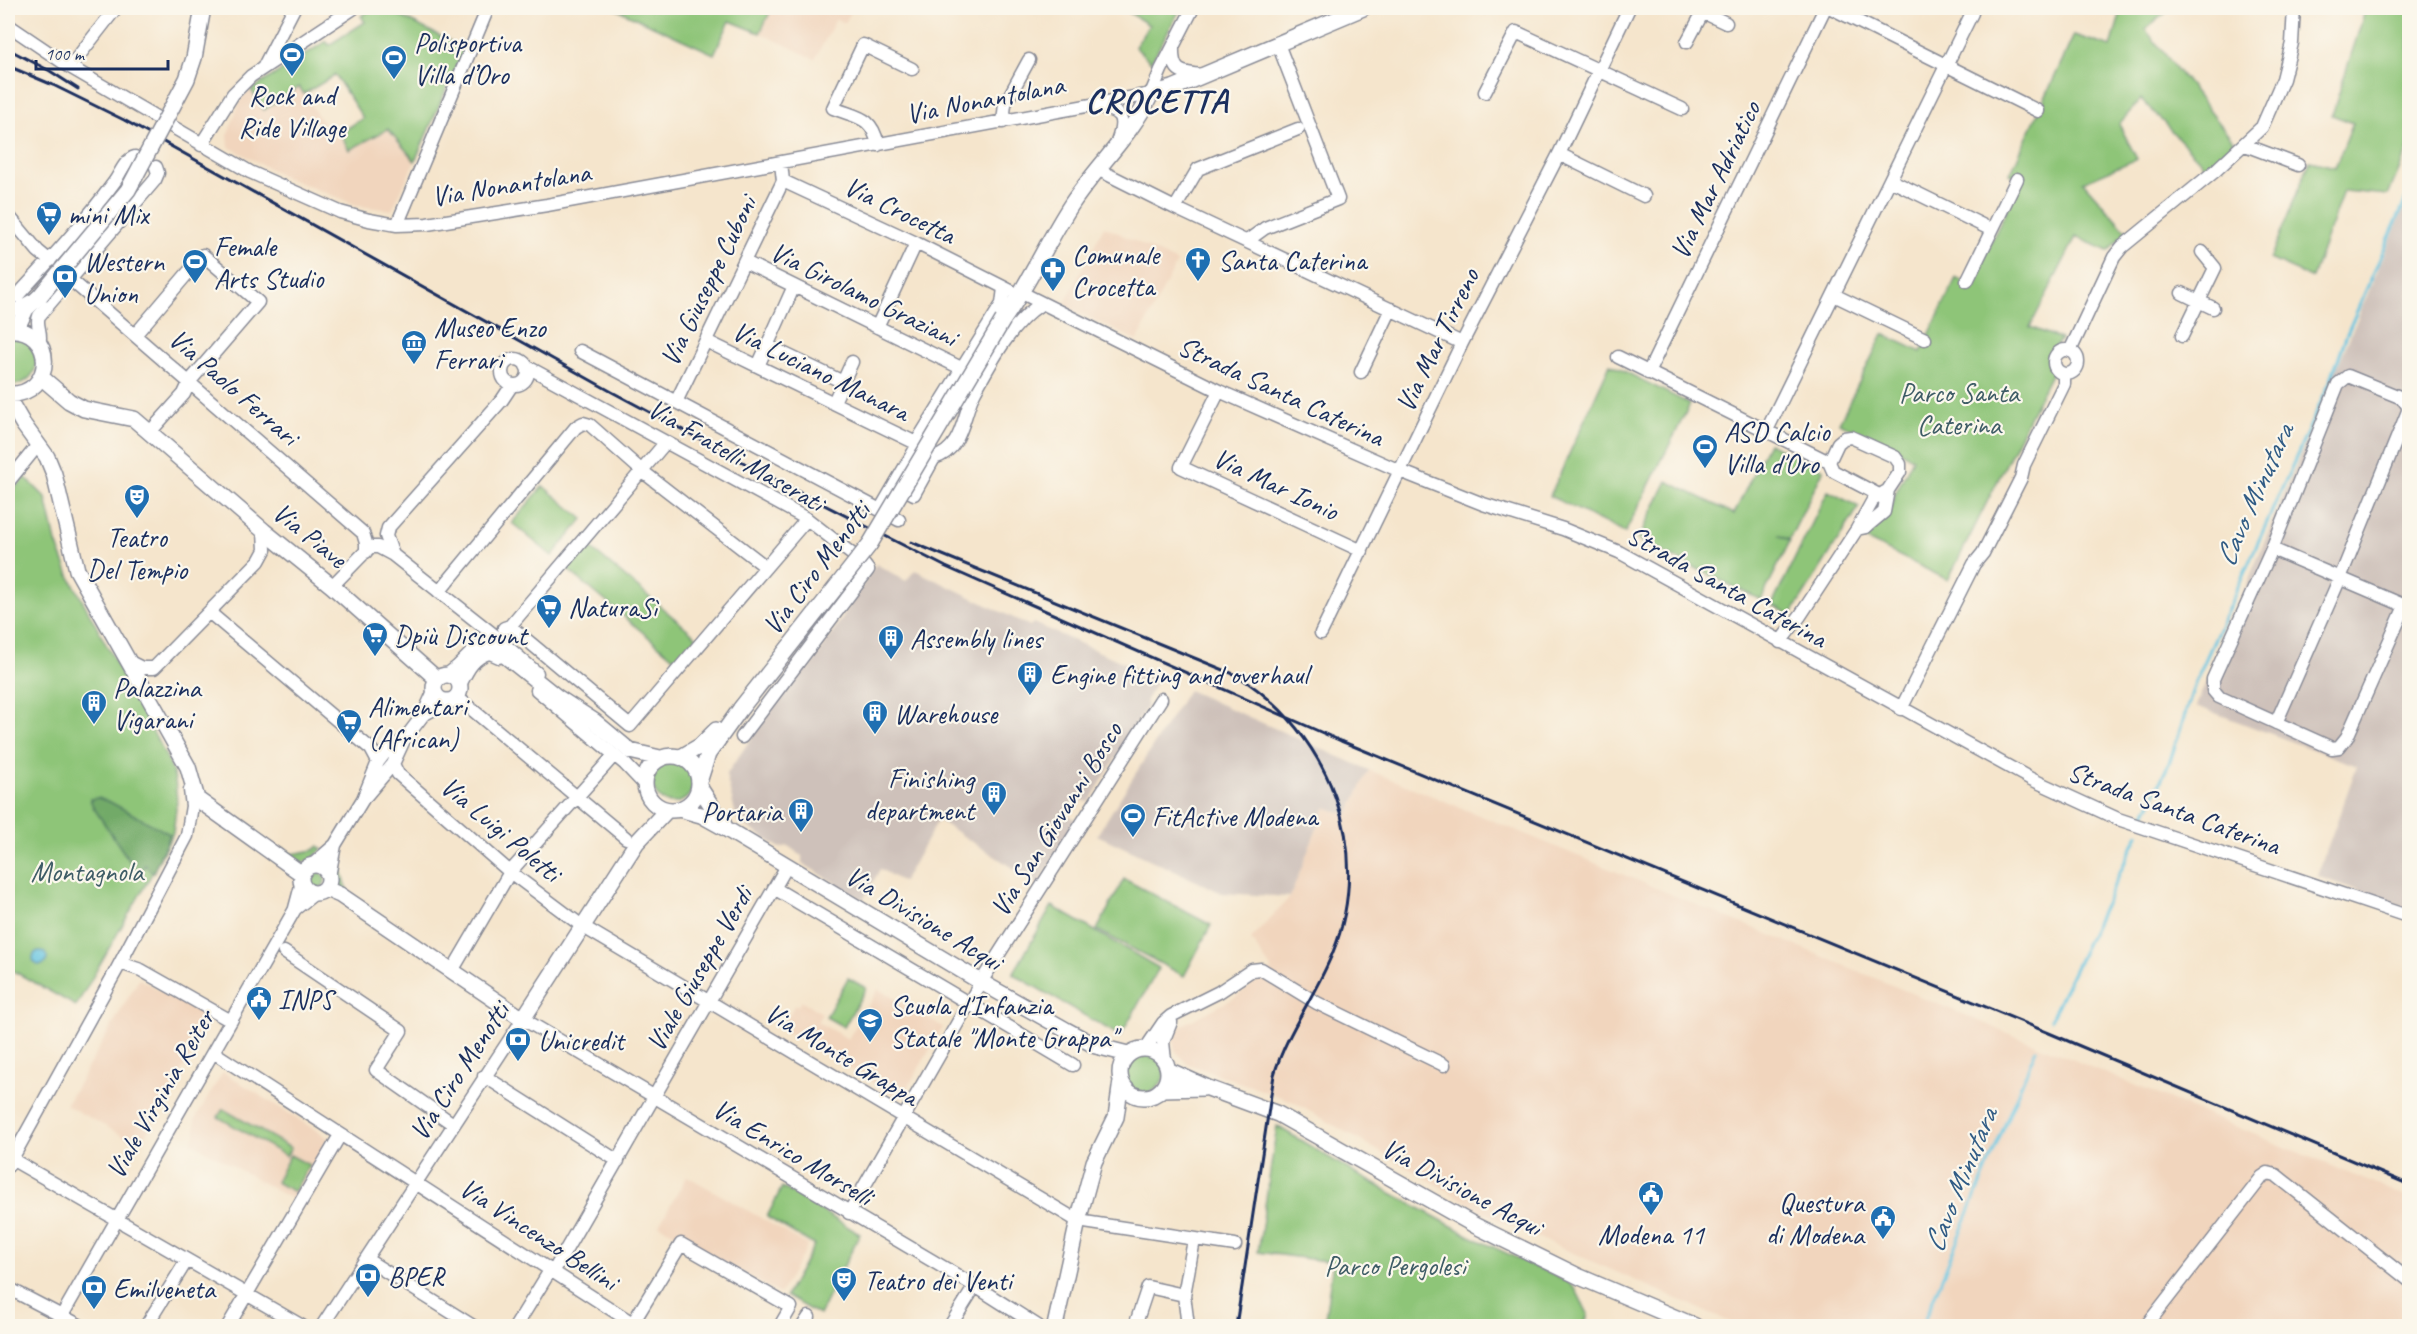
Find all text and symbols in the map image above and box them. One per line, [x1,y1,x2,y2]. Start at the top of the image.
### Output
place label: Polisportiva Villa d’Oro [414,25,523,92]
scale bar [36,33,168,71]
sports icon: Rock and Ride Village [277,40,307,78]
text: 100 m [45,43,86,65]
sports icon: Polisportiva Villa d’Oro [379,43,409,81]
street label: Via Nonantolana [903,66,1069,131]
place label: Rock and Ride Village [239,78,347,145]
district label: CROCETTA [1085,79,1230,122]
street label: Via Mar Adriatico [1662,93,1769,265]
street label: Via Nonantolana [429,154,595,214]
street label: Via Crocetta [839,168,963,253]
street label: Via Giuseppe Cuboni [652,187,766,372]
place label: mini Mix [68,197,151,232]
supermarket icon: mini Mix [34,199,64,237]
place label: Female Arts Studio [214,229,325,296]
street label: Via Girolamo Graziani [765,234,967,356]
place label: Comunale Crocetta [1072,237,1161,304]
place label: Santa Caterina [1218,243,1369,278]
place label: Western Union [84,244,166,311]
church icon: Santa Caterina [1183,245,1213,283]
sports icon: Female Arts Studio [180,247,210,285]
pharmacy icon: Comunale Crocetta [1038,255,1068,293]
street label: Via Mar Tirreno [1387,261,1488,417]
bank icon: Western Union [50,262,80,300]
place label: Museo Enzo Ferrari [434,310,548,377]
street label: Via Luciano Manara [727,313,918,430]
street label: Via Paolo Ferrari [162,321,309,456]
museum icon: Museo Enzo Ferrari [399,328,429,366]
street label: Strada Santa Caterina [1173,328,1391,455]
park label: Parco Santa Caterina [1899,375,2021,442]
street label: Via Fratelli Maserati [642,391,833,521]
place label: ASD Calcio Villa d'Oro [1724,414,1832,481]
water label: Cavo Minutara [2206,415,2304,572]
sports icon: ASD Calcio Villa d'Oro [1690,432,1720,470]
street label: Via Mar Ionio [1208,440,1346,529]
theatre icon: Teatro Del Tempio [122,482,152,520]
street label: Via Ciro Menotti [754,491,880,642]
street label: Via Piave [266,495,356,577]
street label: Strada Santa Caterina [1621,517,1835,656]
place label: Teatro Del Tempio [87,520,189,587]
place label: NaturaSì [568,590,660,625]
supermarket icon: NaturaSì [534,592,564,630]
place label: Dpiù Discount [394,618,529,653]
supermarket icon: Dpiù Discount [360,620,390,658]
place label: Assembly lines [910,621,1045,656]
building icon: Assembly lines [876,623,906,661]
place label: Engine fitting and overhaul [1050,657,1313,692]
building icon: Engine fitting and overhaul [1015,659,1045,697]
place label: Palazzina Vigarani [113,670,203,737]
building icon: Palazzina Vigarani [79,688,109,726]
place label: Alimentari (African) [368,689,471,756]
place label: Warehouse [894,696,999,731]
building icon: Warehouse [860,698,890,736]
supermarket icon: Alimentari (African) [334,707,364,745]
street label: Via San Giovanni Bosco [982,713,1131,923]
street label: Strada Santa Caterina [2063,753,2286,863]
place label: Finishing department [865,761,977,828]
street label: Via Luigi Poletti [434,769,571,892]
building icon: Finishing department [979,779,1009,817]
place label: Portaria [702,794,784,829]
building icon: Portaria [786,796,816,834]
place label: FitActive Modena [1152,799,1320,834]
sports icon: FitActive Modena [1118,801,1148,839]
park label: Montagnola [31,854,145,889]
street label: Via Divisione Acqui [839,858,1012,980]
street label: Viale Giuseppe Verdi [638,877,762,1058]
place label: INPS [278,982,337,1017]
public building icon: INPS [244,984,274,1022]
place label: Scuola d'Infanzia Statale "Monte Grappa" [890,988,1122,1055]
street label: Via Ciro Menotti [401,992,519,1147]
street label: Via Monte Grappa [759,995,927,1115]
street label: Viale Virginia Reiter [97,1002,223,1185]
school or university icon: Scuola d'Infanzia Statale "Monte Grappa" [855,1006,885,1044]
place label: Unicredit [538,1023,627,1058]
bank icon: Unicredit [503,1025,533,1063]
street label: Via Enrico Morselli [707,1091,882,1215]
water label: Cavo Minutara [1914,1099,2007,1257]
street label: Via Divisione Acqui [1376,1130,1551,1246]
street label: Via Vincenzo Bellini [453,1170,628,1300]
public building icon: Modena 11 [1636,1179,1666,1217]
place label: Questura di Modena [1766,1185,1866,1252]
public building icon: Questura di Modena [1868,1203,1898,1241]
place label: Modena 11 [1598,1217,1705,1252]
park label: Parco Pergolesi [1325,1248,1469,1283]
place label: BPER [388,1259,446,1294]
bank icon: BPER [353,1261,383,1299]
place label: Teatro dei Venti [864,1263,1016,1298]
theatre icon: Teatro dei Venti [829,1265,859,1303]
place label: Emilveneta [113,1271,217,1306]
bank icon: Emilveneta [79,1273,109,1311]

